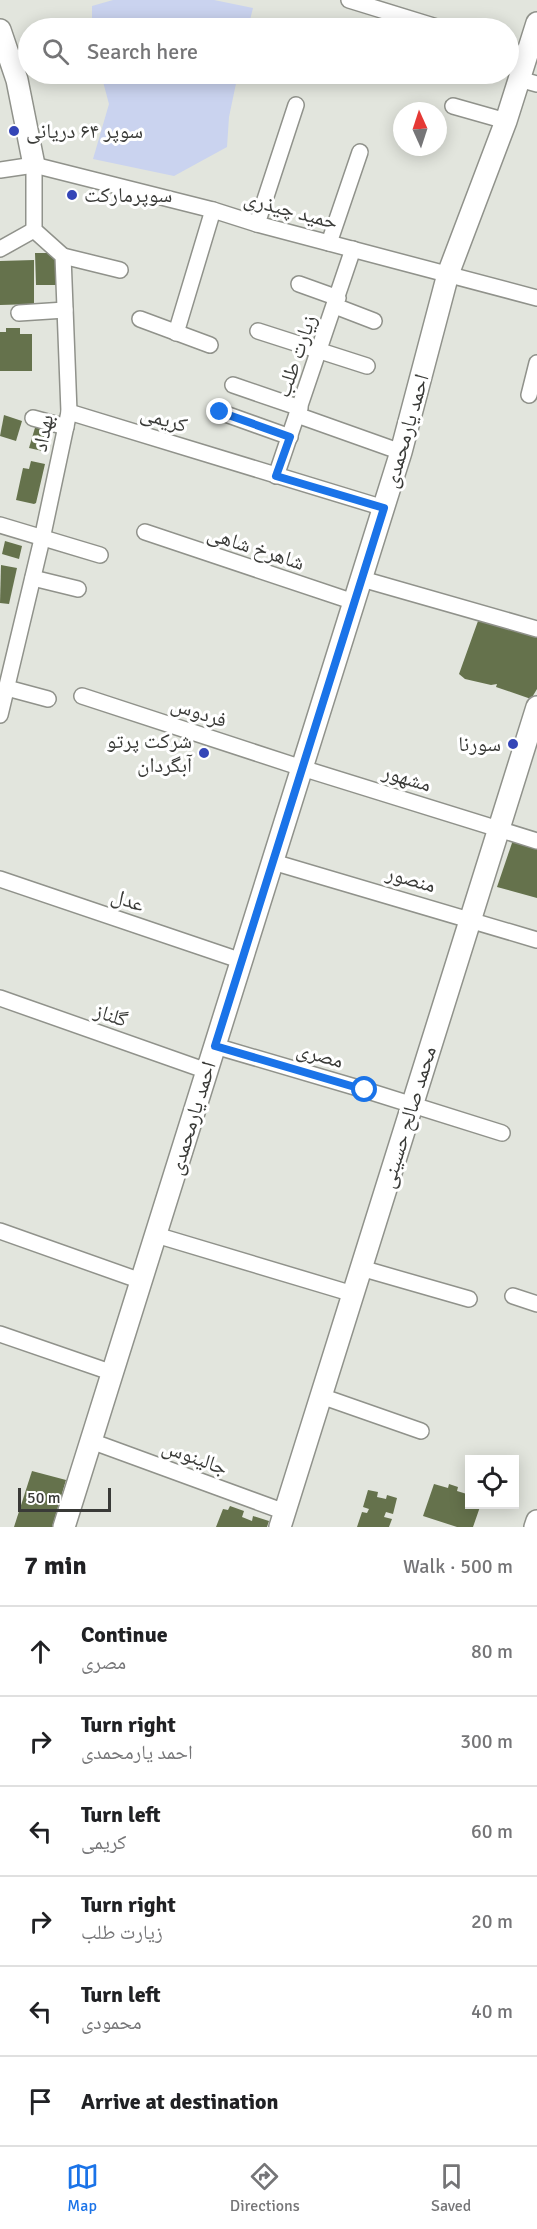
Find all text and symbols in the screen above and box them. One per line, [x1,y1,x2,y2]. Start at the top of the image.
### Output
search box [18,18,519,84]
icon: search [39,35,72,68]
text: Search here [87,38,198,65]
north arrow [393,102,447,156]
place label: سوپر ۶۴ دریانی [26,118,143,144]
marker: سوپر ۶۴ دریانی [7,124,21,138]
place label: سوپرمارکت [84,182,172,208]
street label: حمید چیذری [241,185,341,235]
marker: سوپرمارکت [65,188,79,202]
street label: زیارت طلب [270,311,322,401]
street label: احمد یارمحمدی [377,371,435,491]
route end [206,398,232,424]
street label: کریمی [137,400,191,438]
street label: بهداد [27,412,59,454]
street label: شاهرخ شاهی [204,520,308,576]
street label: فردوس [168,691,230,733]
place label: شرکت پرتو آبگردان [106,728,193,778]
place label: سورنا [458,731,501,757]
marker: سورنا [506,737,520,751]
marker: شرکت پرتو آبگردان [197,746,211,760]
street label: مشهور [379,758,434,798]
street label: منصور [382,859,439,898]
street label: عدل [108,882,148,918]
street label: گلناز [90,997,131,1033]
street label: مصری [294,1036,346,1074]
street label: محمد صالح حسینی [374,1043,442,1191]
street label: احمد یارمحمدی [162,1058,222,1178]
route start [351,1076,377,1102]
street label: جالینوس [159,1433,231,1481]
map controls [465,1455,519,1509]
button: locate [465,1455,519,1509]
scale bar [18,1485,111,1512]
text: 50 m [27,1488,61,1508]
text: 7 min [24,1550,87,1582]
text: Walk · 500 m [403,1554,513,1579]
text: Continue [81,1621,168,1648]
icon: ahead [24,1635,57,1668]
text: 80 m [471,1639,513,1664]
text: مصری [81,1650,126,1675]
text: Turn right [81,1711,176,1738]
icon: right [24,1725,57,1758]
text: 300 m [460,1729,513,1754]
text: احمد یارمحمدی [81,1740,193,1765]
text: Turn left [81,1801,161,1828]
icon: left [24,1815,57,1848]
text: 60 m [471,1819,513,1844]
text: کریمی [81,1830,126,1855]
text: Turn right [81,1891,176,1918]
icon: right [24,1905,57,1938]
text: 20 m [471,1909,513,1934]
text: زیارت طلب [81,1920,163,1945]
text: Turn left [81,1981,161,2008]
icon: left [24,1995,57,2028]
text: 40 m [471,1999,513,2024]
text: محمودی [81,2010,142,2035]
icon: arrive [24,2085,57,2118]
text: Arrive at destination [81,2088,278,2115]
tab: Map [66,2160,99,2216]
tab: Directions [230,2160,300,2216]
tab: Saved [431,2160,471,2216]

